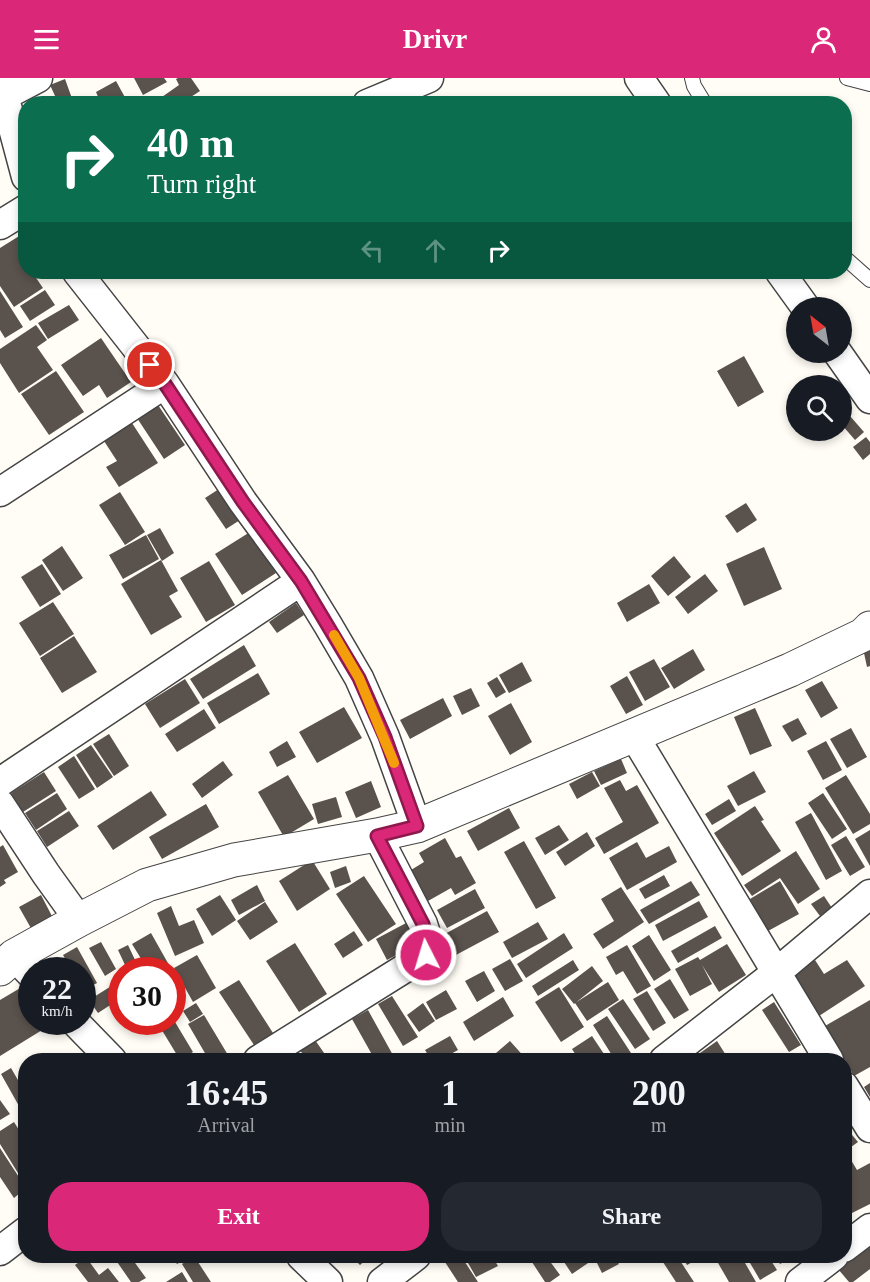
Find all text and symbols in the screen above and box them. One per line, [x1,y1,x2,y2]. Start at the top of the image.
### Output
icon: menu [30,23,63,56]
icon: person [807,23,840,56]
text: Drivr [403,24,467,54]
icon: right [48,120,126,198]
text: 40 m [147,120,235,166]
text: Turn right [147,169,256,199]
icon: left [356,234,389,267]
icon: ahead [419,234,452,267]
icon: right [482,234,515,267]
north arrow [786,297,852,363]
map controls [786,297,852,441]
pin [124,339,175,390]
icon: arrive [133,348,166,381]
button: search [786,375,852,441]
position arrow [394,923,458,987]
speed limit sign: 30 [108,957,186,1035]
text: 22 [42,972,72,1005]
text: km/h [42,1003,72,1019]
text: 16:45 [184,1073,268,1113]
text: 1 [441,1073,459,1113]
text: 200 [632,1073,686,1113]
text: Arrival [197,1114,255,1136]
text: min [434,1114,466,1136]
text: m [651,1114,667,1136]
button: Exit [48,1182,429,1251]
button: Share [441,1182,822,1251]

